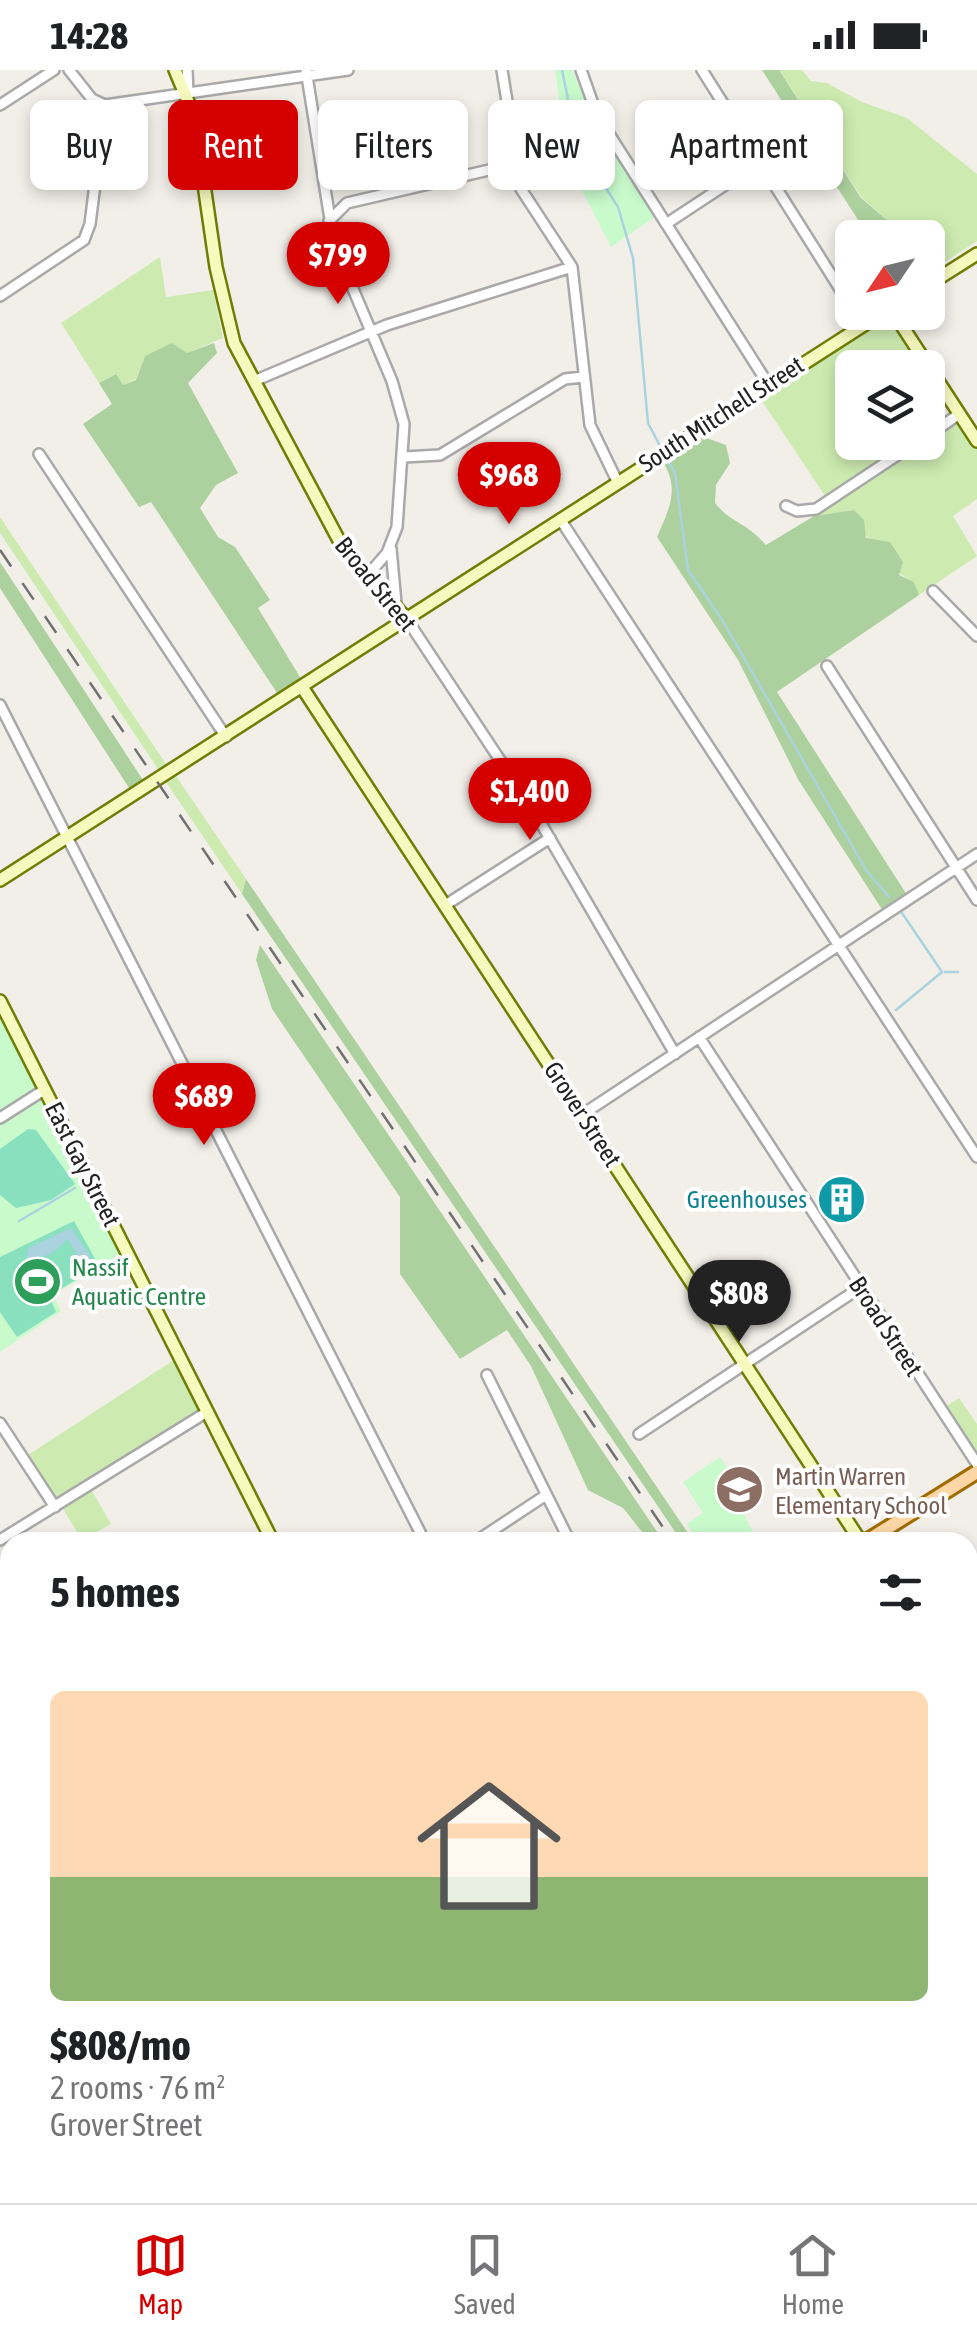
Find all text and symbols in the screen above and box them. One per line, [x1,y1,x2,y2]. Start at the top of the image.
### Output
text: 14:28 [50,14,128,57]
chip: Buy [30,100,148,190]
chip: Rent [168,100,298,190]
chip: Filters [318,100,468,190]
chip: New [488,100,615,190]
chip: Apartment [635,100,843,190]
north arrow [835,220,945,330]
map controls [835,220,945,460]
pin: $799 [279,222,397,307]
text: $799 [309,236,367,273]
street label: South Mitchell Street [633,350,809,478]
button: layers [835,350,945,460]
pin: $968 [450,442,568,527]
text: $968 [480,456,538,493]
street label: Broad Street [330,531,422,637]
pin: $1,400 [449,758,611,843]
text: $1,400 [490,772,570,809]
street label: Grover Street [539,1056,627,1172]
pin: $689 [145,1063,263,1148]
text: $689 [175,1077,233,1114]
street label: East Gay Street [40,1097,126,1231]
building icon: Greenhouses [816,1173,868,1225]
place label: Greenhouses [687,1185,807,1213]
place label: Nassif Aquatic Centre [72,1253,206,1310]
sports icon: Nassif Aquatic Centre [11,1255,63,1307]
pin: $808 [680,1260,798,1345]
street label: Broad Street [844,1271,928,1381]
text: $808 [710,1274,768,1311]
place label: Martin Warren Elementary School [775,1462,947,1519]
school or university icon: Martin Warren Elementary School [714,1464,766,1516]
icon: filters [873,1565,928,1620]
text: 5 homes [50,1568,180,1616]
icon: home [399,1756,579,1936]
text: $808/mo [50,2021,191,2069]
text: 2 rooms · 76 m² [50,2069,225,2106]
text: Grover Street [50,2106,203,2143]
tab: Map [133,2228,188,2320]
tab: Saved [454,2228,516,2320]
tab: Home [782,2228,844,2320]

